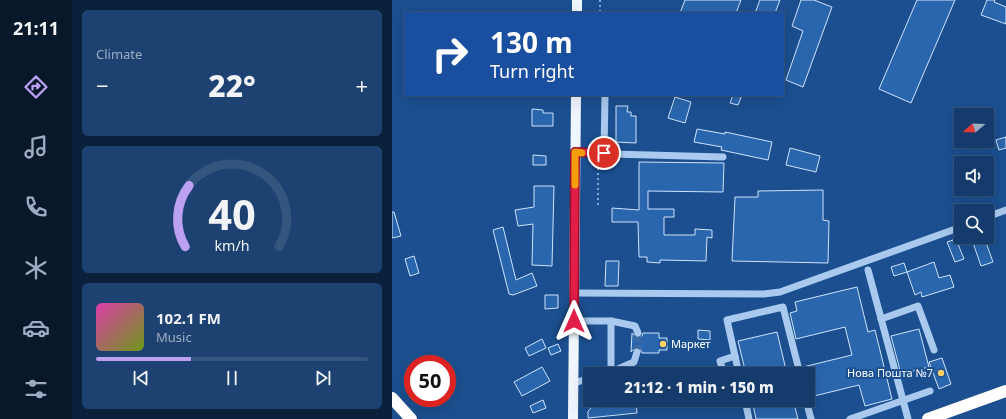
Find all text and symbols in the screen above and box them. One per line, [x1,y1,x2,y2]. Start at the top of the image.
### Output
text: 21:11 [13,16,59,40]
text: 130 m [490,23,573,61]
icon: right [424,28,476,80]
text: Climate [96,45,142,63]
text: Turn right [490,59,574,83]
text: 22° [208,65,256,106]
text: − [96,70,109,100]
text: + [355,70,368,100]
icon: directions [22,73,50,101]
north arrow [954,108,994,148]
map controls [954,108,994,244]
icon: music [22,133,50,161]
pin [587,136,621,170]
icon: arrive [593,142,615,164]
button: sound [954,156,994,196]
text: 40 [208,186,256,242]
icon: phone [22,193,50,221]
button: search [954,204,994,244]
text: km/h [214,236,250,255]
icon: climate [22,254,50,282]
position arrow [553,300,595,342]
text: 102.1 FM [156,308,221,328]
icon: car [22,314,50,342]
text: Music [156,328,192,346]
place label: Маркет [671,336,710,351]
marker: Маркет [658,339,668,349]
speed limit sign: 50 [404,355,456,407]
place label: Нова Пошта №7 [847,365,933,380]
icon: previous [130,367,152,389]
icon: pause [221,367,243,389]
icon: next [312,367,334,389]
marker: Нова Пошта №7 [936,368,946,378]
icon: filters [22,375,50,403]
text: 21:12 · 1 min · 150 m [624,377,774,397]

